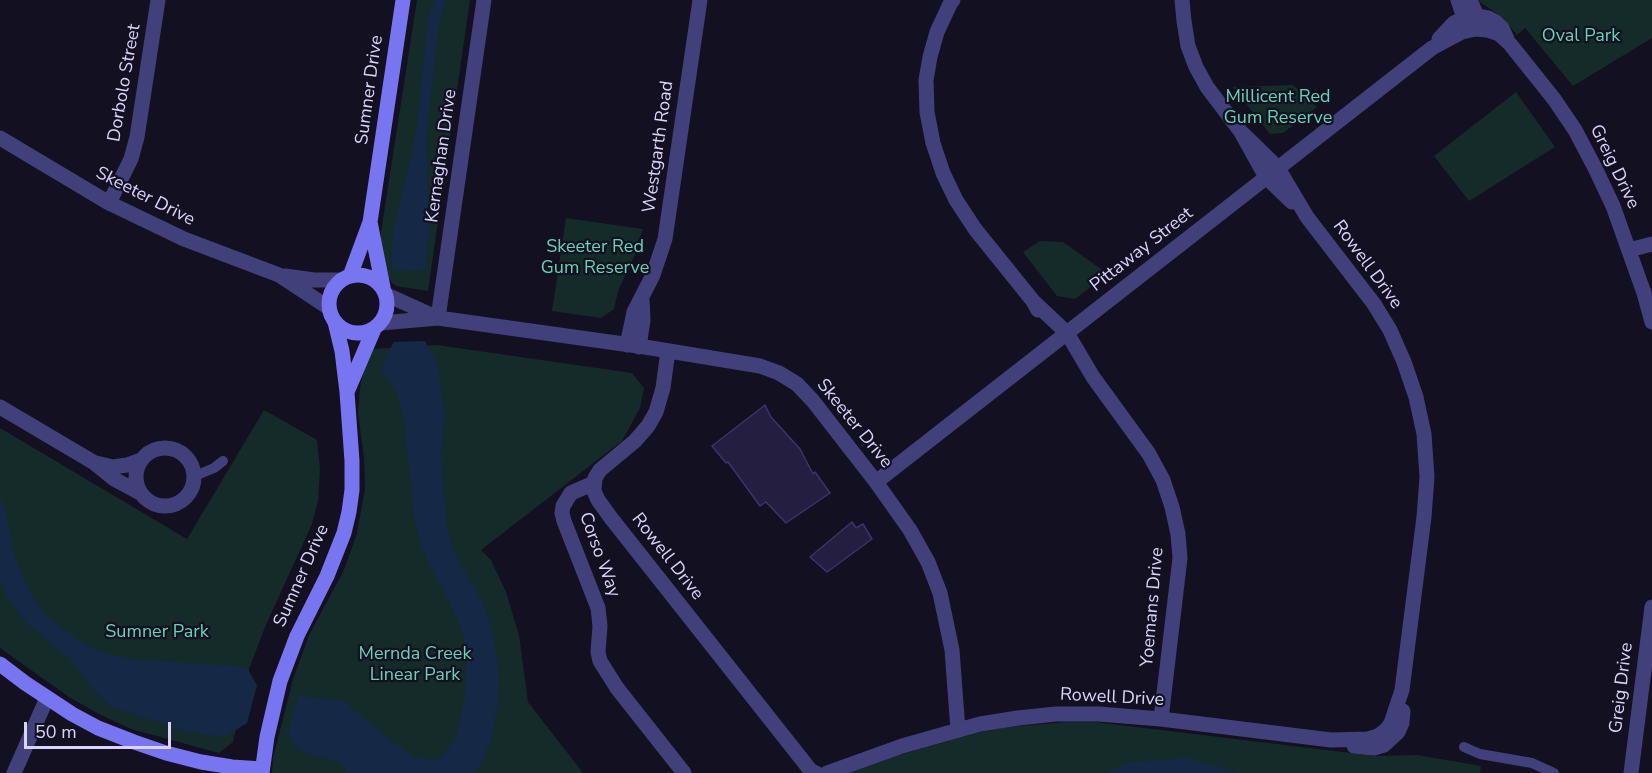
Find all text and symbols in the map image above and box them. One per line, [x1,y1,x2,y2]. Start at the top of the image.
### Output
street label: Dorbolo Street [104,22,146,144]
park label: Oval Park [1542,26,1620,48]
street label: Sumner Drive [352,34,388,146]
street label: Westgarth Road [639,80,679,214]
park label: Millicent Red Gum Reserve [1224,87,1332,130]
street label: Kernaghan Drive [422,88,462,224]
street label: Greig Drive [1584,121,1644,213]
street label: Skeeter Drive [92,163,198,231]
street label: Pittaway Street [1086,203,1198,297]
street label: Rowell Drive [1328,216,1406,314]
park label: Skeeter Red Gum Reserve [541,237,649,280]
street label: Skeeter Drive [811,375,897,473]
street label: Rowell Drive [626,509,708,605]
street label: Corso Way [574,510,624,600]
street label: Sumner Drive [270,521,334,631]
street label: Yoemans Drive [1137,546,1169,668]
park label: Sumner Park [105,622,209,644]
street label: Greig Drive [1606,642,1638,734]
park label: Mernda Creek Linear Park [359,644,471,686]
street label: Rowell Drive [1059,684,1165,712]
scale bar [27,710,174,748]
text: 50 m [35,720,77,744]

